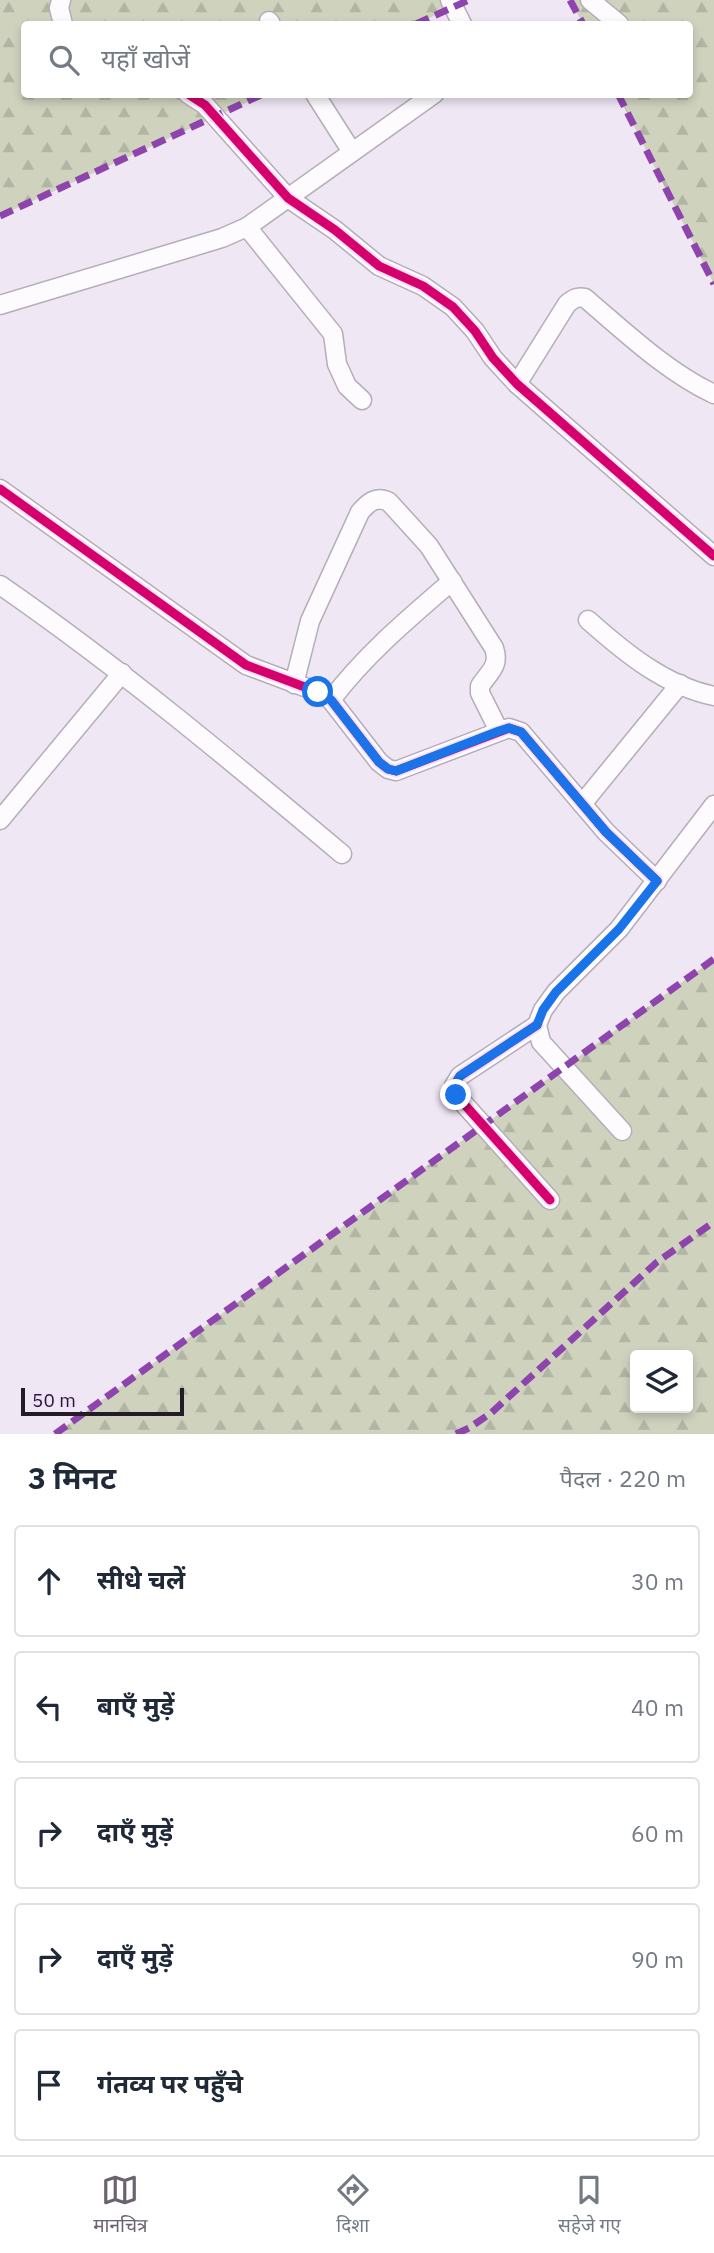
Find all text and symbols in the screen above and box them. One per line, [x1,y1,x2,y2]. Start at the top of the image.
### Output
search box [21,21,693,98]
icon: search [45,41,83,79]
text: यहाँ खोजें [101,41,190,75]
route start [302,676,333,707]
route end [440,1079,471,1110]
map controls [630,1350,693,1413]
button: layers [630,1350,693,1413]
scale bar [21,1385,184,1417]
text: 50 m [32,1388,76,1412]
text: 3 मिनट [28,1458,116,1497]
text: पैदल · 220 m [560,1463,686,1493]
icon: ahead [30,1562,68,1600]
text: सीधे चलें [97,1562,185,1596]
text: 30 m [631,1566,684,1596]
icon: left [30,1688,68,1726]
text: बाएँ मुड़ें [97,1688,174,1722]
text: 40 m [631,1692,684,1722]
icon: right [30,1814,68,1852]
text: दाएँ मुड़ें [97,1814,173,1848]
text: 60 m [631,1818,684,1848]
icon: right [30,1940,68,1978]
text: दाएँ मुड़ें [97,1940,173,1974]
text: 90 m [631,1944,684,1974]
icon: arrive [30,2066,68,2104]
text: गंतव्य पर पहुँचे [97,2066,243,2100]
tab: मानचित्र [93,2171,147,2240]
tab: दिशा [334,2171,372,2240]
tab: सहेजे गए [558,2171,621,2240]

